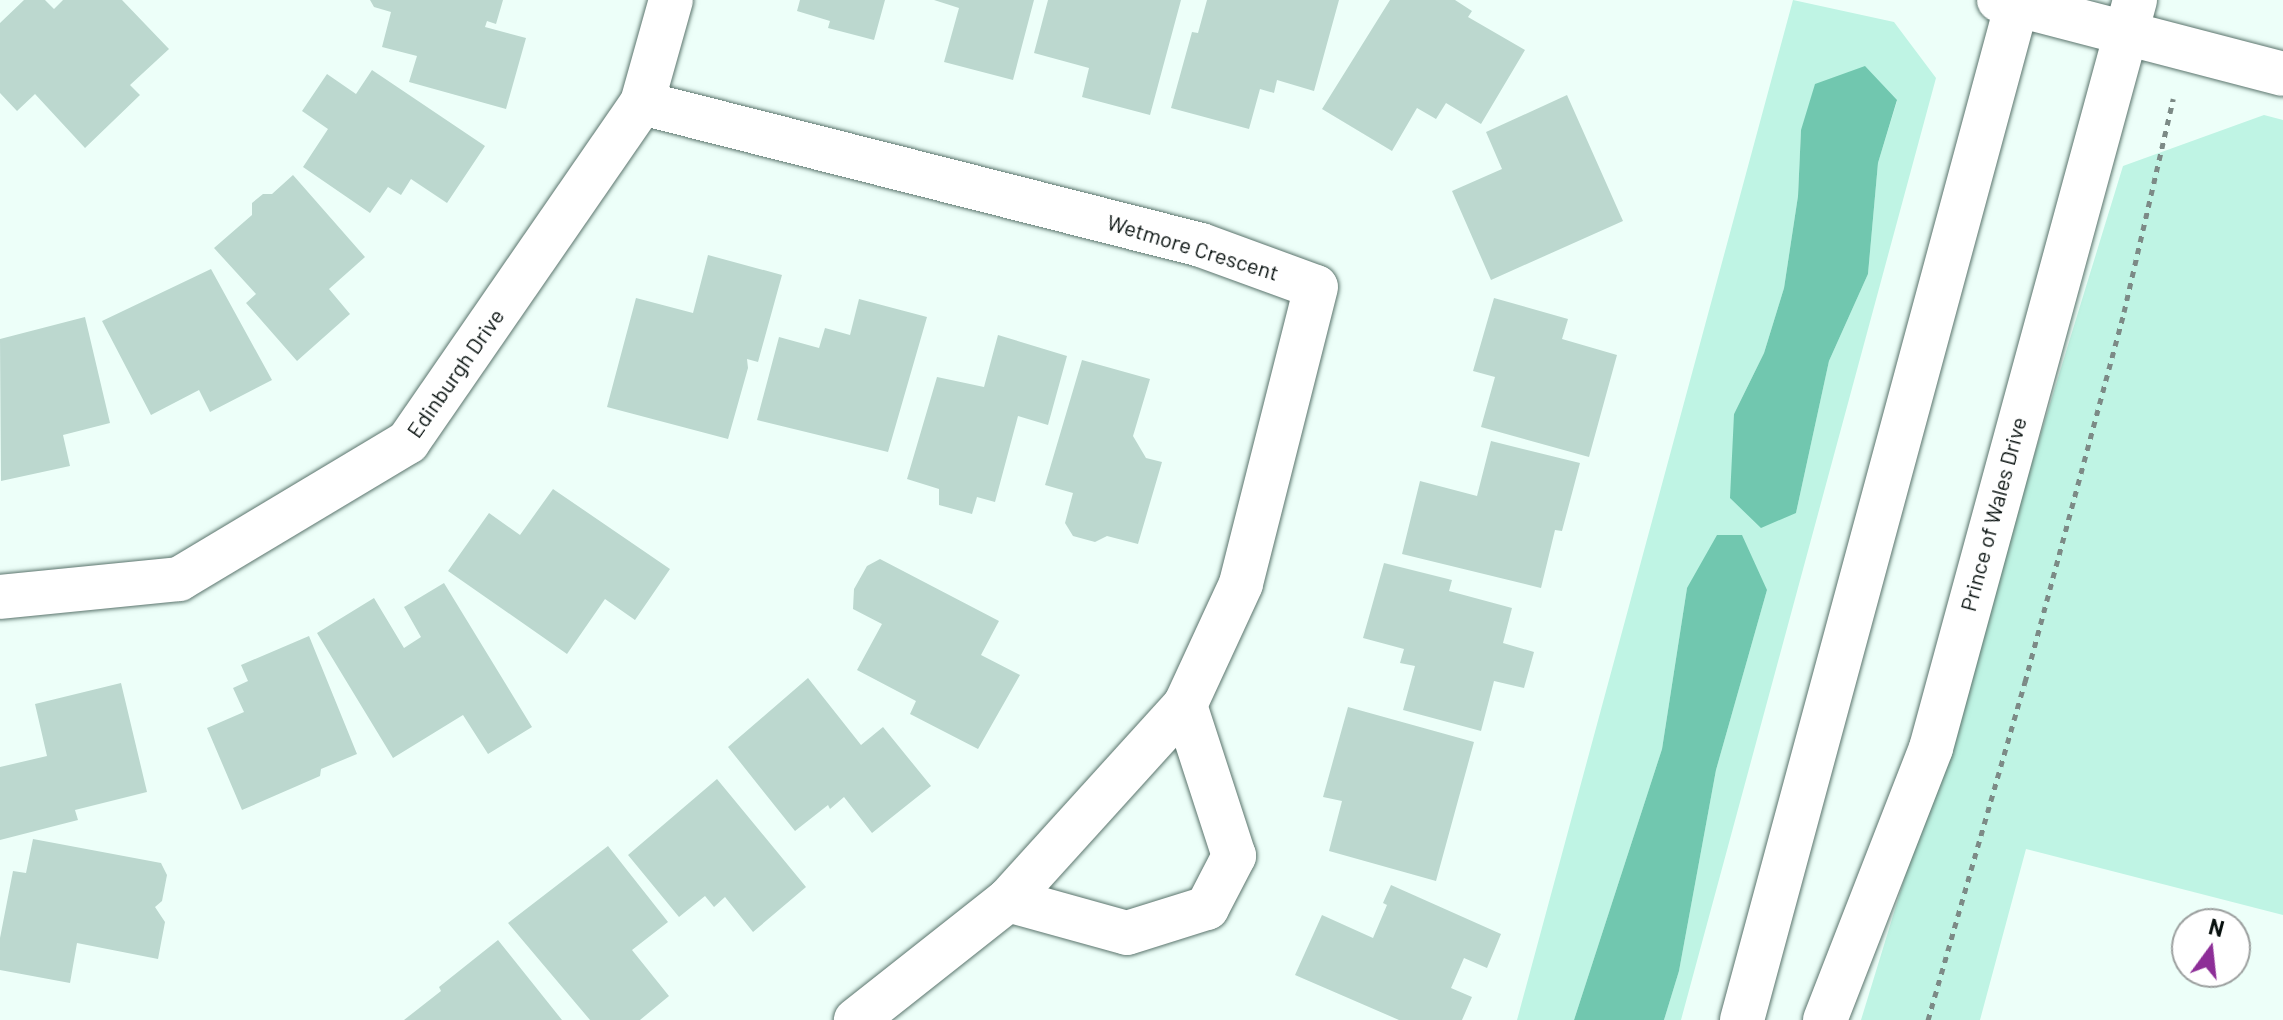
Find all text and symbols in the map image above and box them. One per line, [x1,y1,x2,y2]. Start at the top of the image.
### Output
street label: Wetmore Crescent [1104,208,1282,286]
street label: Edinburgh Drive [401,303,509,443]
street label: Prince of Wales Drive [1954,414,2032,614]
north arrow [2171,908,2251,988]
text: N [2206,912,2227,941]

